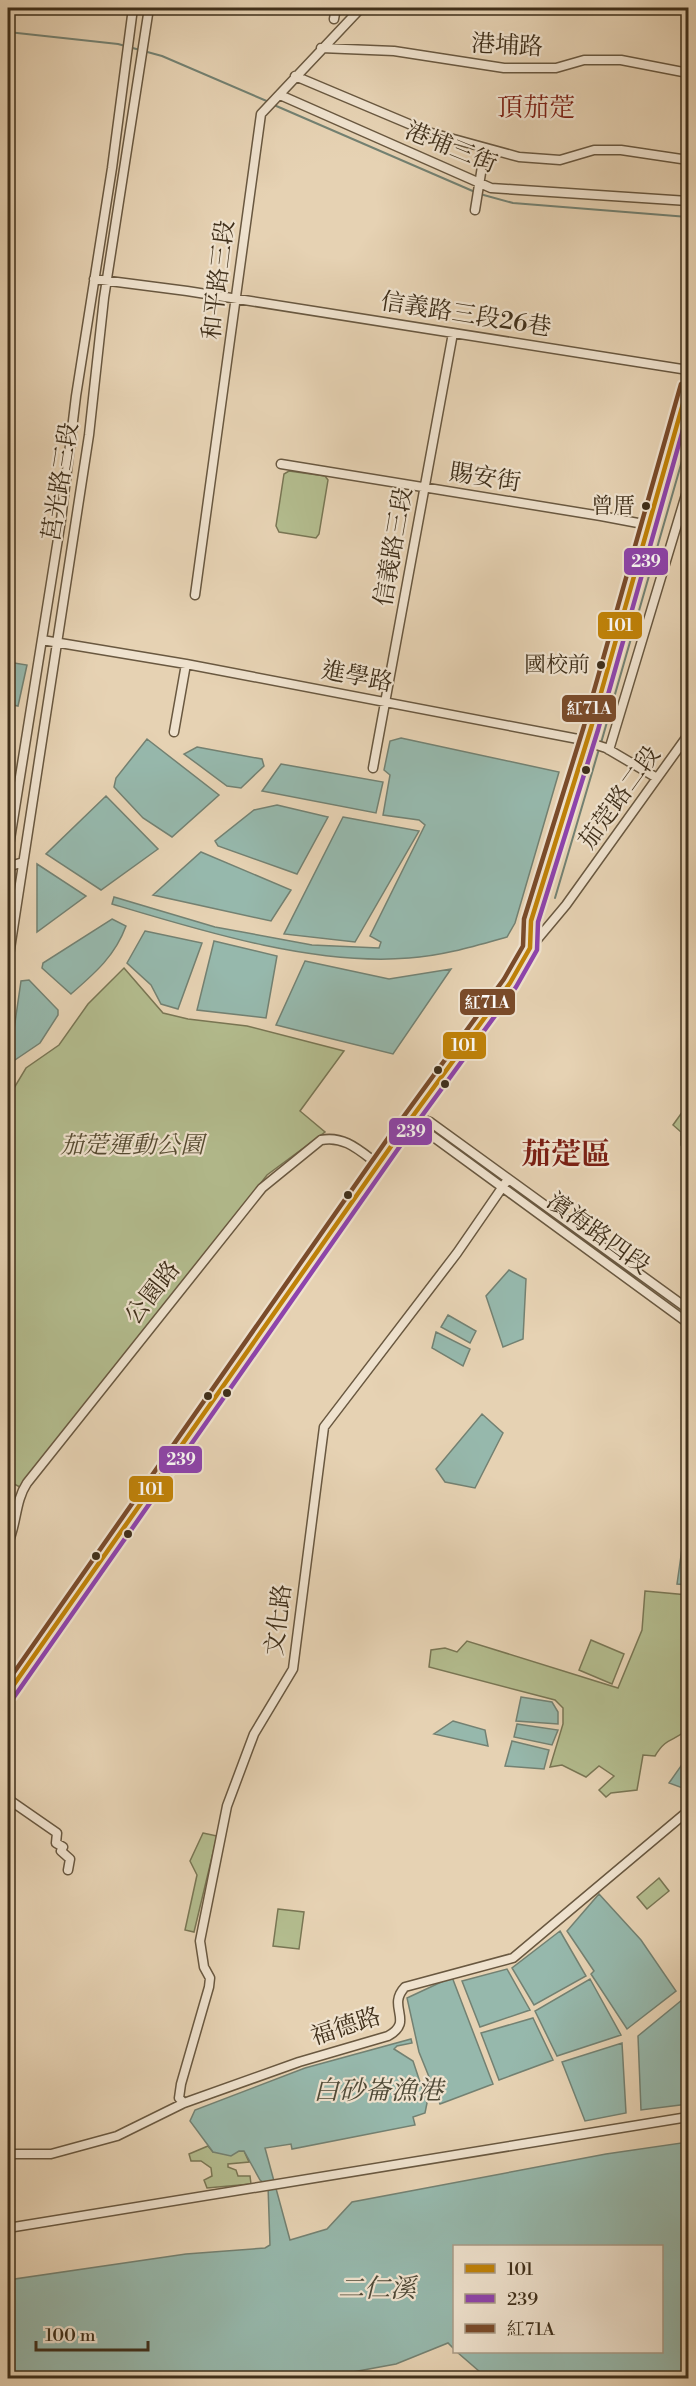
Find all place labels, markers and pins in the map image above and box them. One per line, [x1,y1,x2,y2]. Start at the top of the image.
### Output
place label: 曾厝 [591,493,635,520]
marker: 曾厝 [640,500,652,512]
place label: 國校前 [524,652,590,679]
marker: 國校前 [595,659,607,671]
unlabelled marker [580,764,592,776]
unlabelled marker [432,1064,444,1076]
unlabelled marker [439,1078,451,1090]
unlabelled marker [342,1189,354,1201]
unlabelled marker [221,1387,233,1399]
unlabelled marker [202,1390,214,1402]
unlabelled marker [122,1528,134,1540]
unlabelled marker [90,1550,102,1562]

